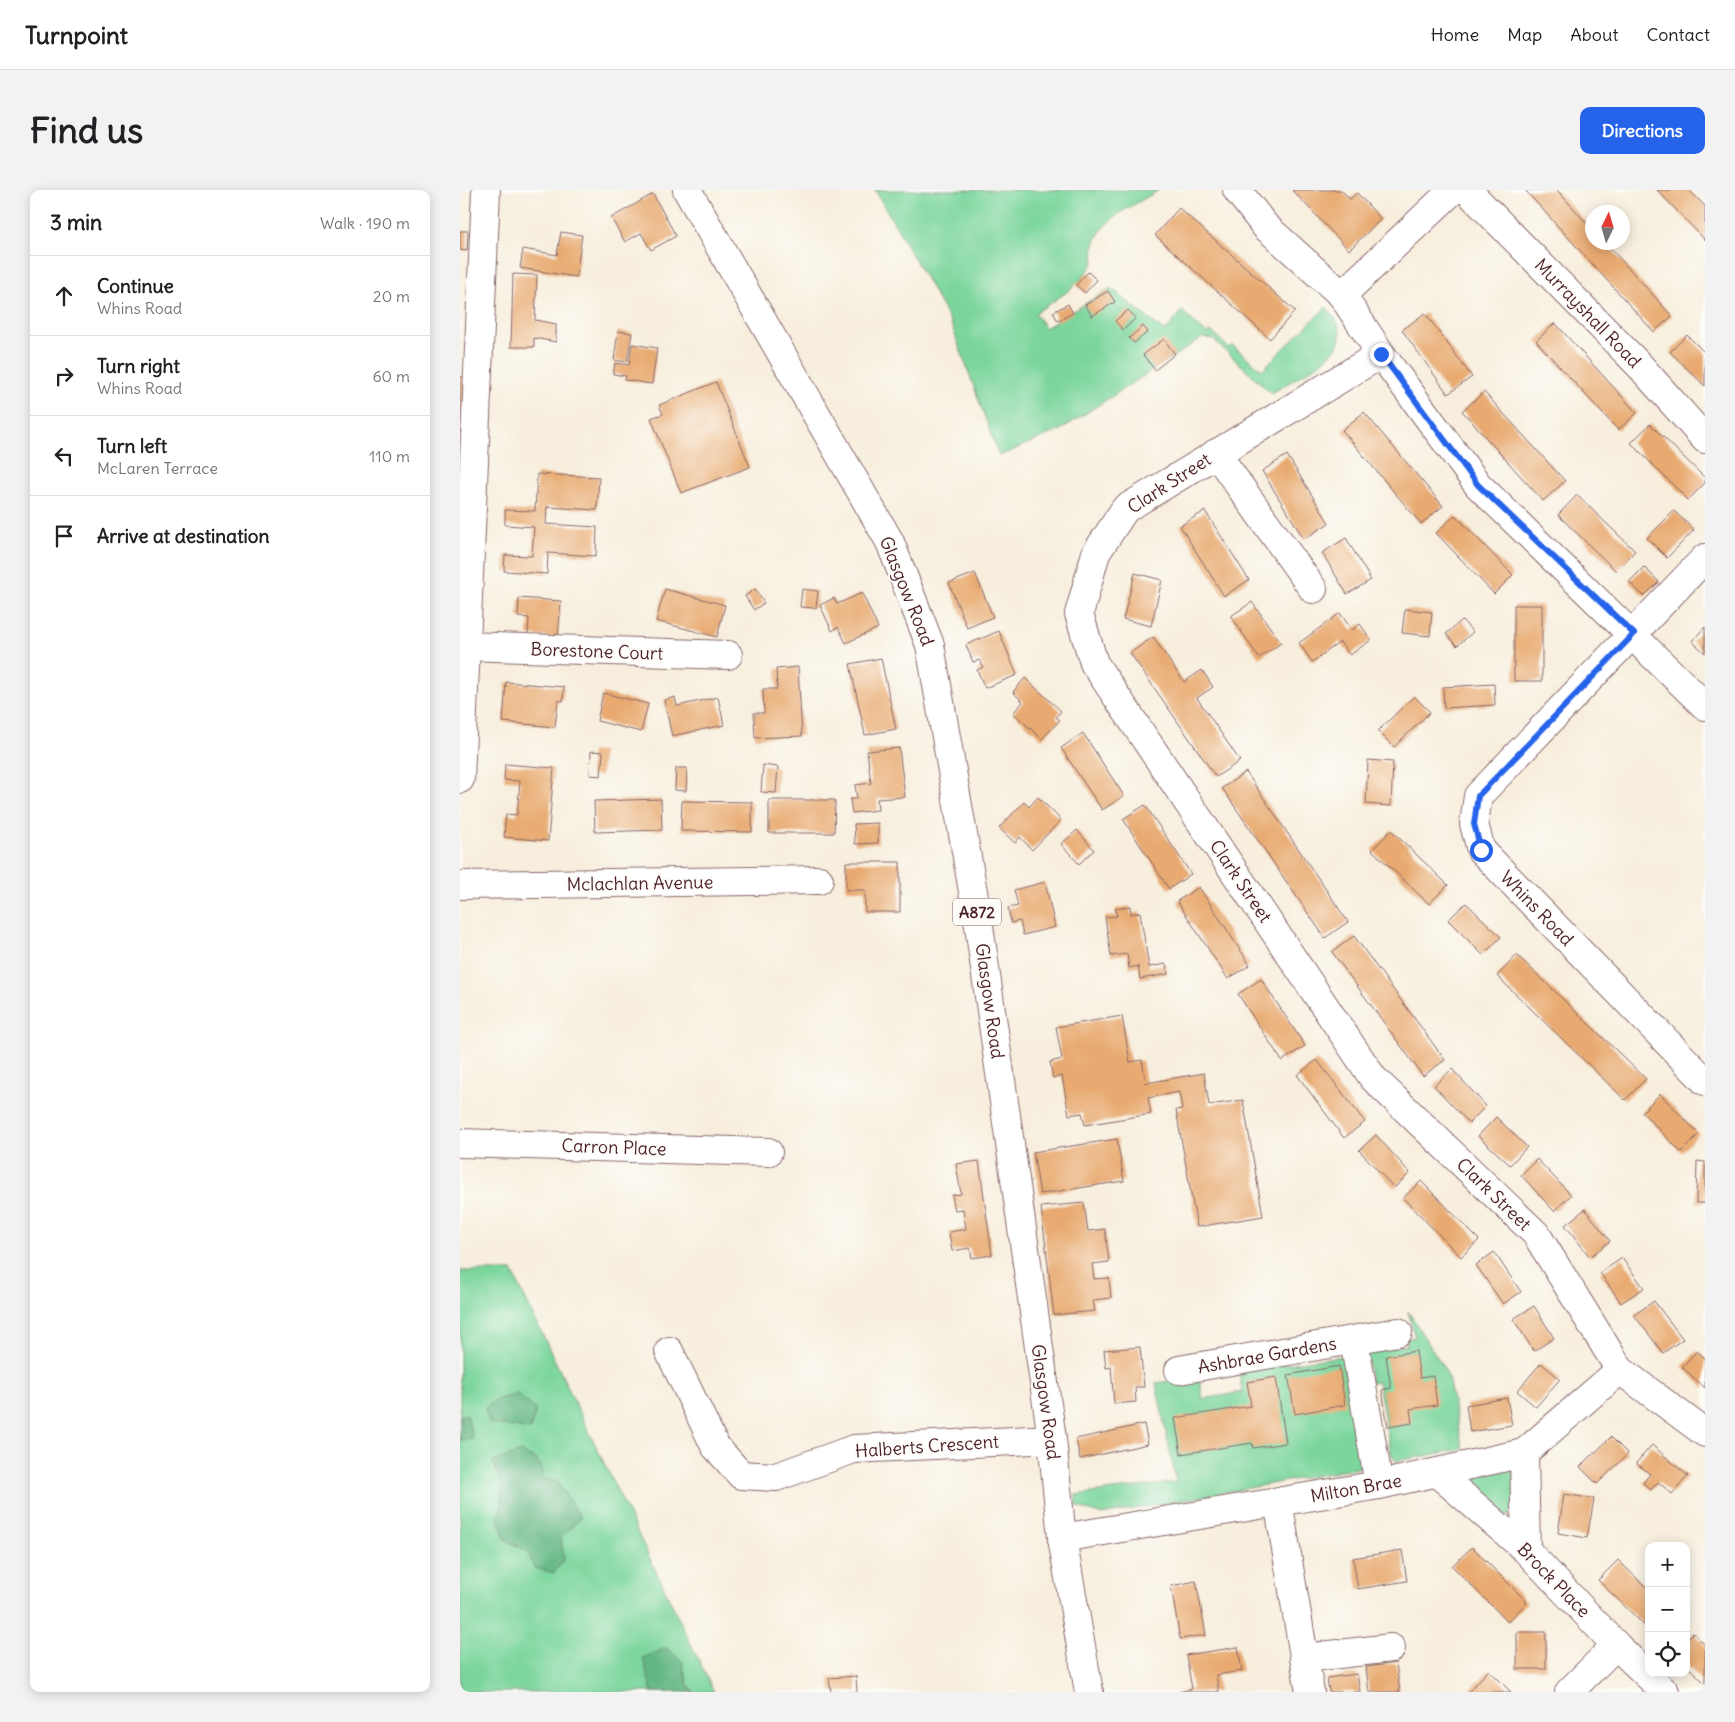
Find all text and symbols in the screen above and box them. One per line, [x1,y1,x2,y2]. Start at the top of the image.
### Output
text: Turnpoint [25,20,128,50]
text: Home [1431,23,1479,46]
text: Map [1507,23,1542,46]
text: About [1570,23,1618,46]
text: Contact [1646,23,1710,46]
button: Directions [1580,107,1705,154]
text: Find us [30,108,143,152]
north arrow [1585,205,1630,250]
text: 3 min [50,209,102,236]
text: Walk · 190 m [320,213,410,233]
street label: Murrayshall Road [1530,253,1646,373]
text: Continue [97,274,174,298]
icon: ahead [50,282,78,310]
text: 20 m [373,286,410,306]
text: Whins Road [97,298,182,318]
route end [1370,343,1393,366]
text: Turn right [97,354,180,378]
icon: right [50,362,78,390]
text: 60 m [372,366,410,386]
text: Whins Road [97,378,182,398]
text: Turn left [97,434,167,458]
icon: left [50,442,78,470]
text: 110 m [369,446,410,466]
street label: Clark Street [1123,447,1215,519]
text: McLaren Terrace [97,458,218,478]
icon: arrive [50,522,78,550]
text: Arrive at destination [97,524,270,548]
street label: Glasgow Road [875,533,940,650]
street label: Borestone Court [530,637,664,665]
street label: Clark Street [1205,835,1277,927]
route start [1470,839,1493,862]
street label: Whins Road [1495,866,1579,951]
street label: Mclachlan Avenue [566,870,714,896]
road number: A872 [953,899,1001,926]
street label: Glasgow Road [971,942,1010,1061]
street label: Carron Place [561,1134,667,1160]
street label: Clark Street [1452,1153,1536,1235]
street label: Ashbrae Gardens [1196,1331,1338,1379]
street label: Glasgow Road [1027,1343,1066,1462]
street label: Halberts Crescent [854,1430,1000,1462]
street label: Milton Brae [1309,1469,1403,1507]
street label: Brock Place [1513,1538,1595,1622]
map controls [1645,1542,1690,1677]
button: + [1645,1542,1690,1587]
button: − [1645,1587,1690,1632]
button: locate [1645,1632,1690,1677]

